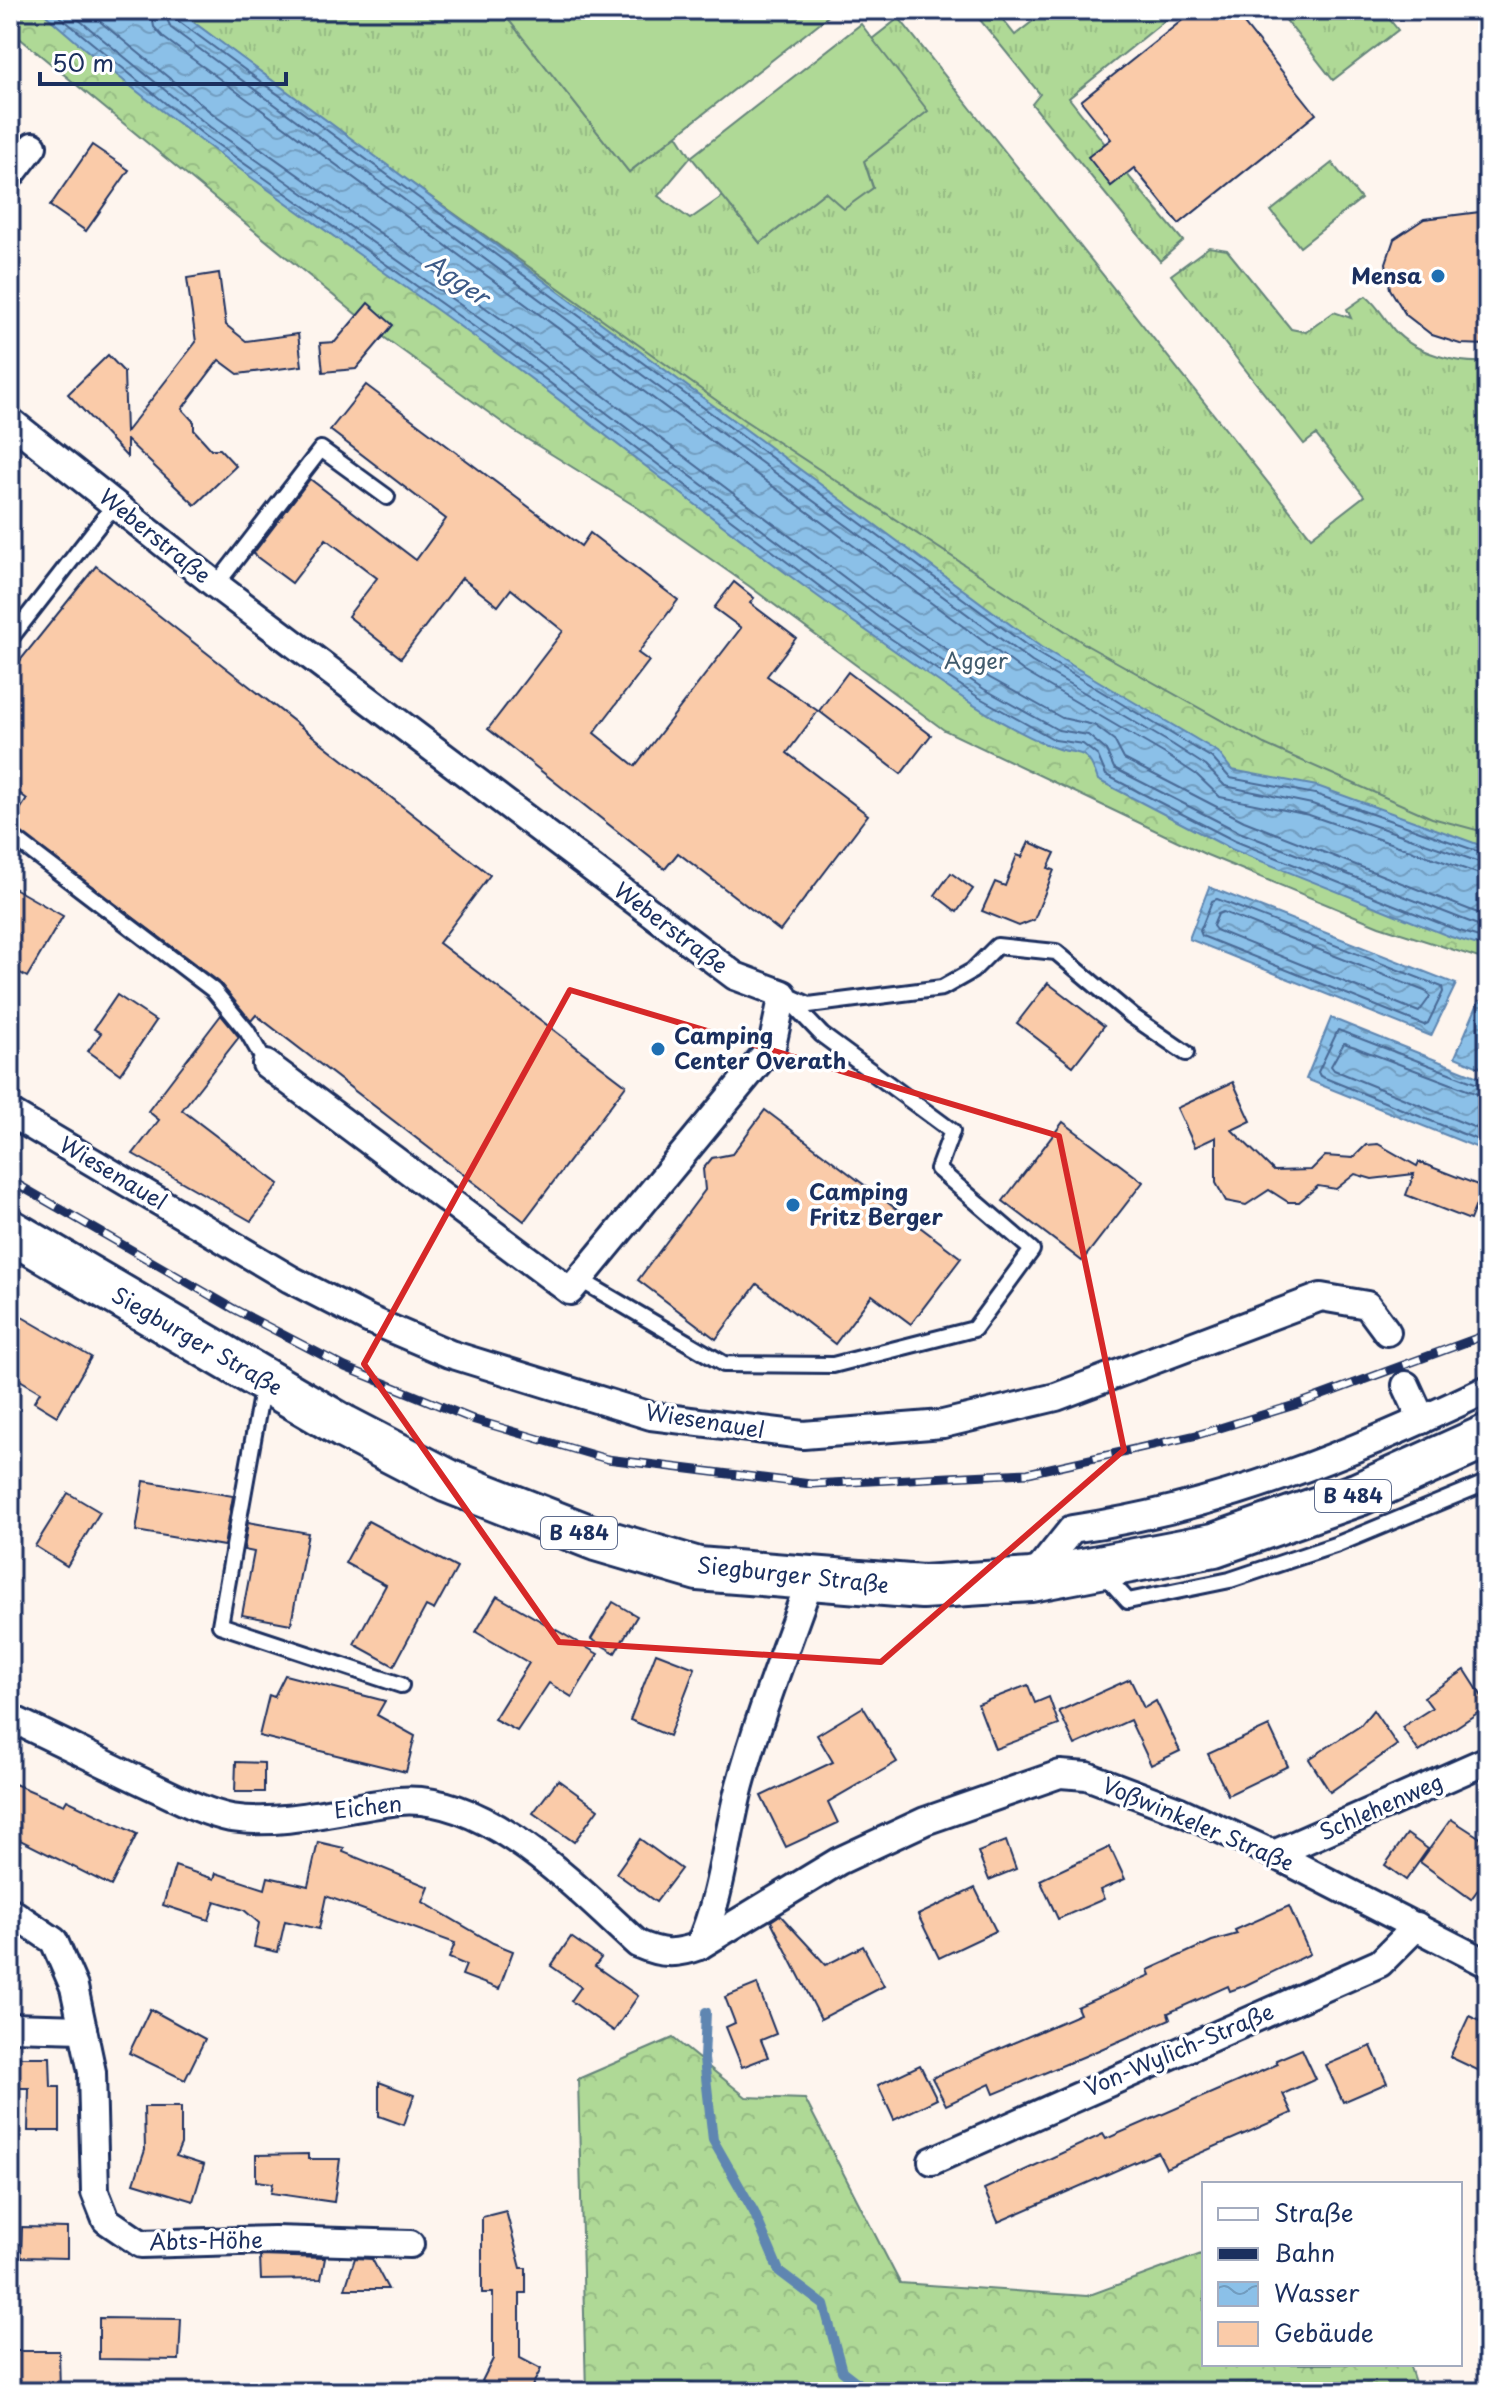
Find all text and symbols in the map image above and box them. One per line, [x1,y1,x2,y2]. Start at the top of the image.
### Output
scale bar [40,36,286,86]
text: 50 m [52,44,114,80]
water label: Agger [419,244,500,315]
place label: Mensa [1351,258,1422,291]
marker: Mensa [1429,267,1447,285]
street label: Weberstraße [93,479,219,590]
park label: Agger [944,643,1009,676]
street label: Weberstraße [608,873,736,981]
place label: Camping Center Overath [674,1018,846,1076]
marker: Camping Center Overath [649,1040,667,1058]
street label: Wiesenauel [54,1127,174,1217]
place label: Camping Fritz Berger [809,1174,943,1232]
marker: Camping Fritz Berger [784,1196,802,1214]
street label: Siegburger Straße [106,1277,289,1402]
street label: Wiesenauel [643,1394,767,1445]
road number: B 484 [1315,1480,1391,1512]
road number: B 484 [541,1517,617,1549]
street label: Siegburger Straße [696,1547,891,1600]
street label: Schlehenweg [1313,1764,1448,1848]
street label: Voßwinkeler Straße [1098,1767,1300,1878]
street label: Eichen [332,1786,403,1825]
street label: Von-Wylich-Straße [1079,1994,1278,2103]
legend [1202,2182,1462,2366]
text: Straße [1274,2194,1353,2230]
street label: Abts-Höhe [149,2222,263,2257]
text: Bahn [1274,2234,1335,2270]
text: Wasser [1274,2274,1360,2310]
text: Gebäude [1274,2314,1374,2350]

